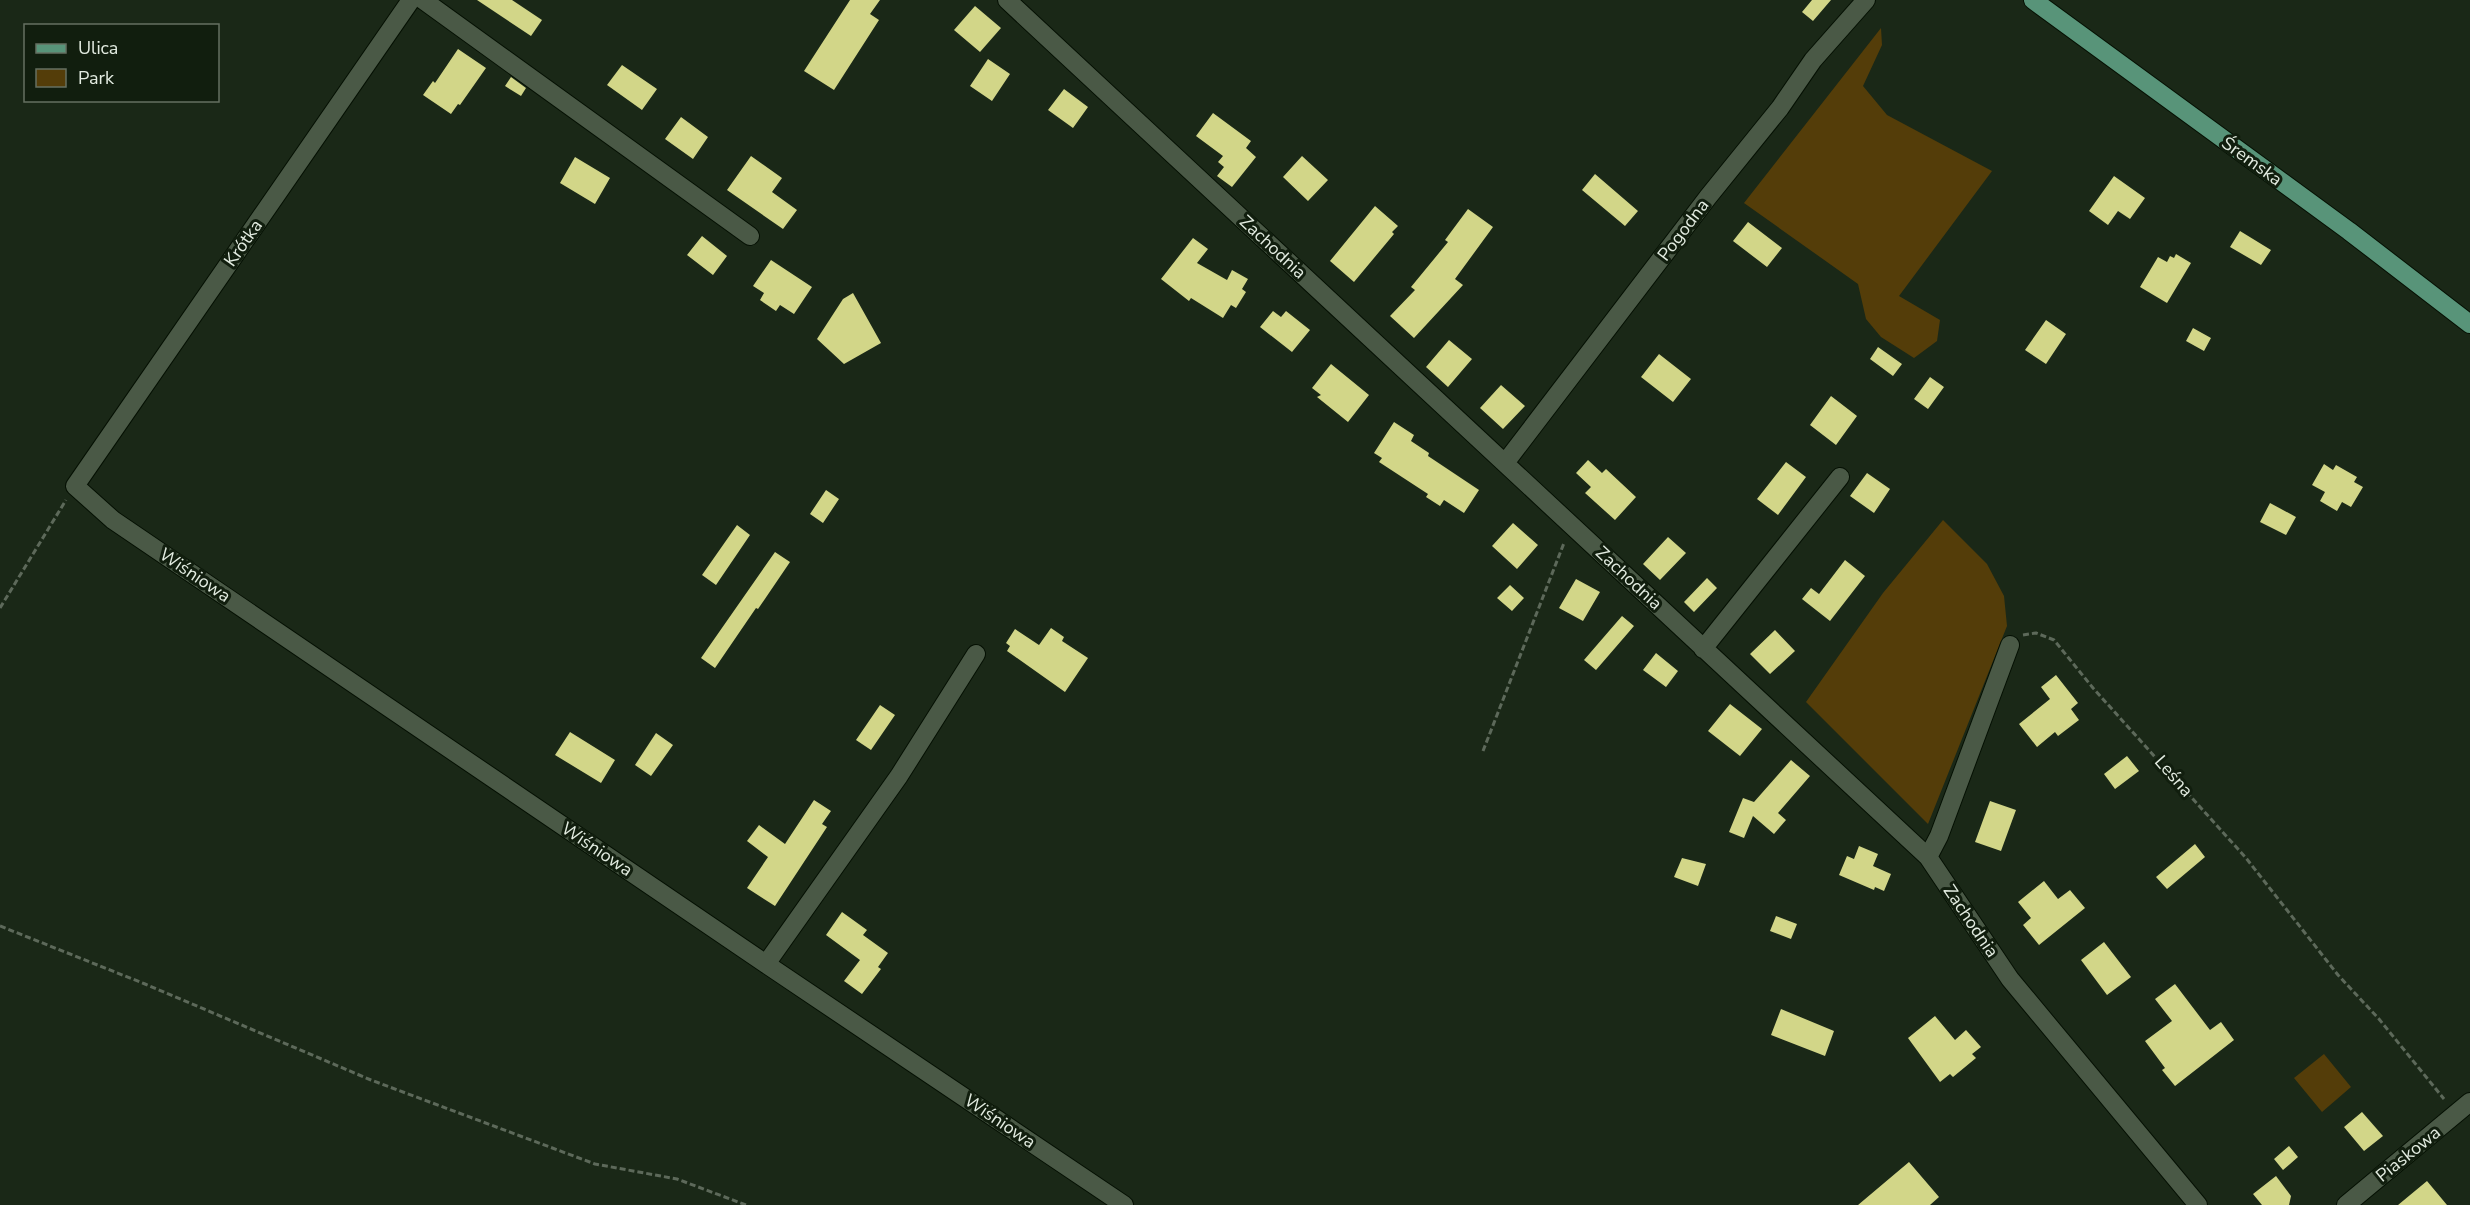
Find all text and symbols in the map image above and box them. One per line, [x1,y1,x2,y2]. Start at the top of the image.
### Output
legend [24,24,219,102]
text: Ulica [78,36,118,60]
text: Park [78,66,115,90]
street label: Śremska [2217,131,2287,191]
street label: Pogodna [1652,194,1714,266]
street label: Zachodnia [1234,210,1312,284]
street label: Krótka [218,215,268,271]
street label: Zachodnia [1590,541,1668,615]
street label: Wiśniowa [155,542,235,608]
street label: Leśna [2149,750,2199,802]
street label: Wiśniowa [557,816,637,882]
street label: Zachodnia [1938,880,2004,962]
street label: Wiśniowa [960,1088,1040,1154]
street label: Piaskowa [2371,1120,2445,1188]

